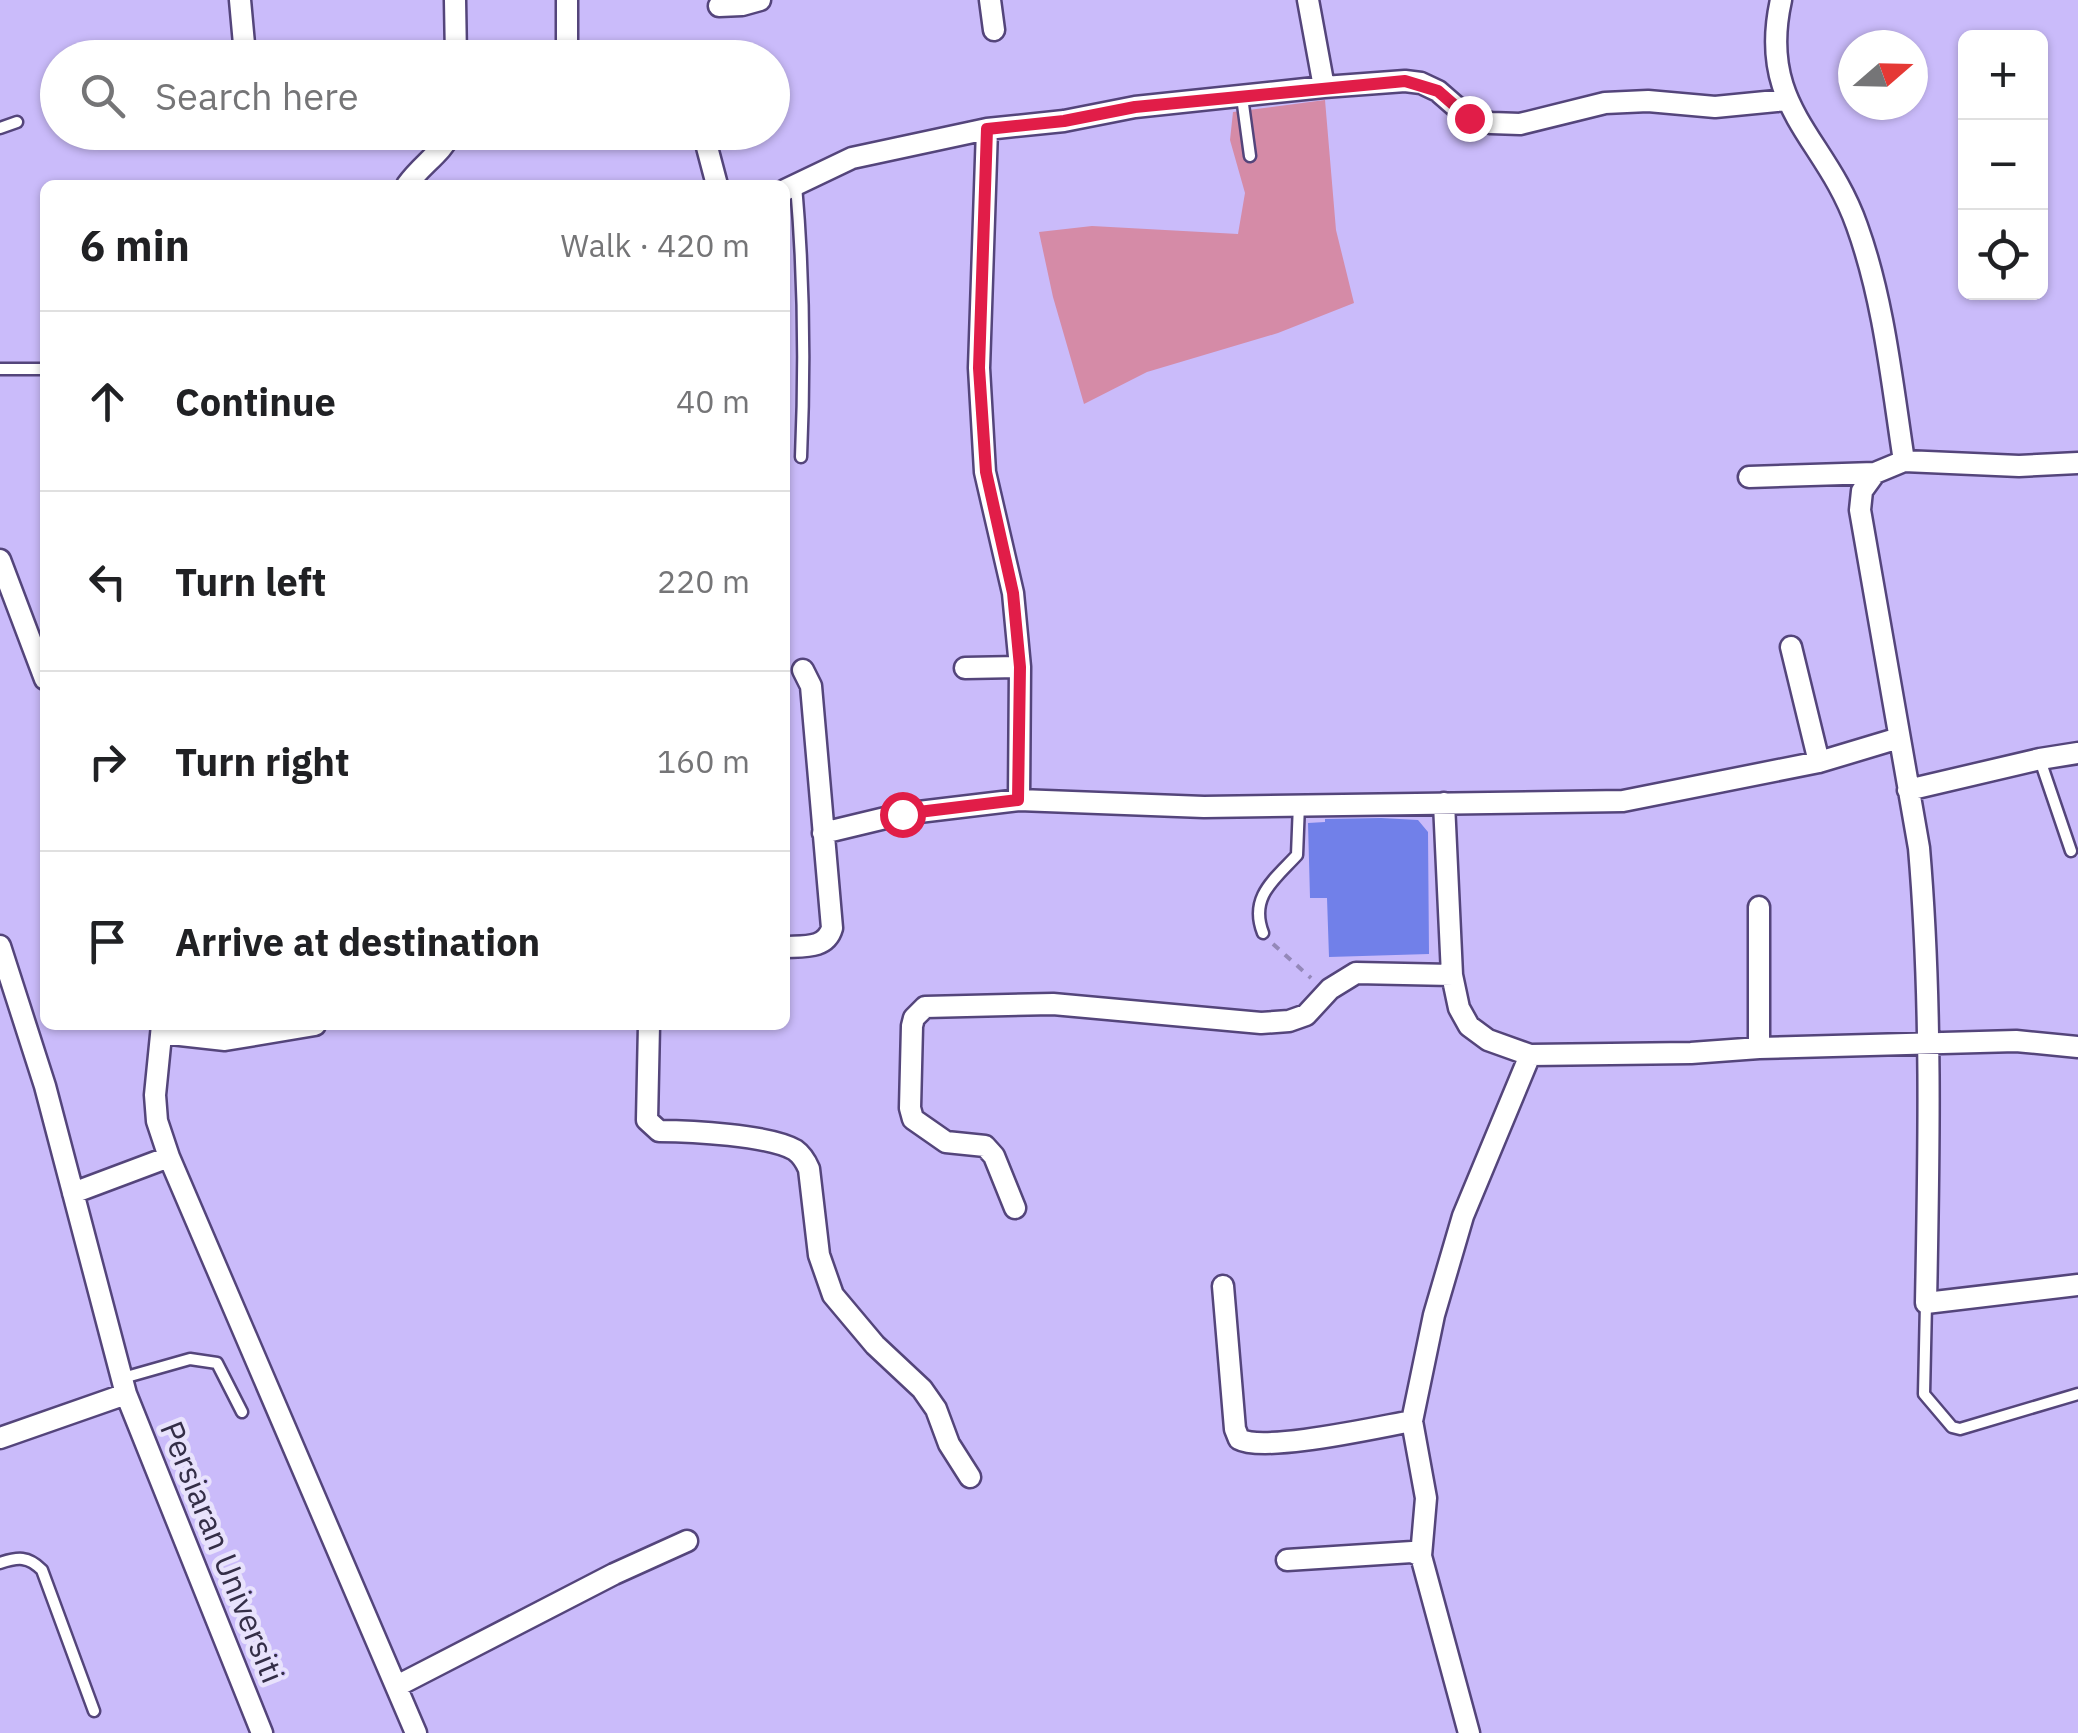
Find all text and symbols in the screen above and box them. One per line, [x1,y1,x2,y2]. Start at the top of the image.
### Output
north arrow [1838,30,1928,120]
map controls [1958,30,2048,300]
button: + [1958,30,2048,120]
search box [40,40,790,150]
icon: search [75,68,130,123]
text: Search here [155,71,359,120]
route end [1447,96,1493,142]
button: − [1958,120,2048,210]
button: locate [1958,210,2048,300]
text: 6 min [80,218,190,273]
text: Walk · 420 m [561,224,750,266]
icon: ahead [80,374,135,429]
text: Continue [175,377,336,426]
text: 40 m [676,380,750,422]
icon: left [80,554,135,609]
text: Turn left [175,557,326,606]
text: 220 m [657,560,750,602]
icon: right [80,734,135,789]
text: Turn right [175,737,350,786]
text: 160 m [657,740,750,782]
route start [880,792,926,838]
icon: arrive [80,914,135,969]
text: Arrive at destination [175,917,540,966]
street label: Persiaran Universiti [151,1415,295,1689]

